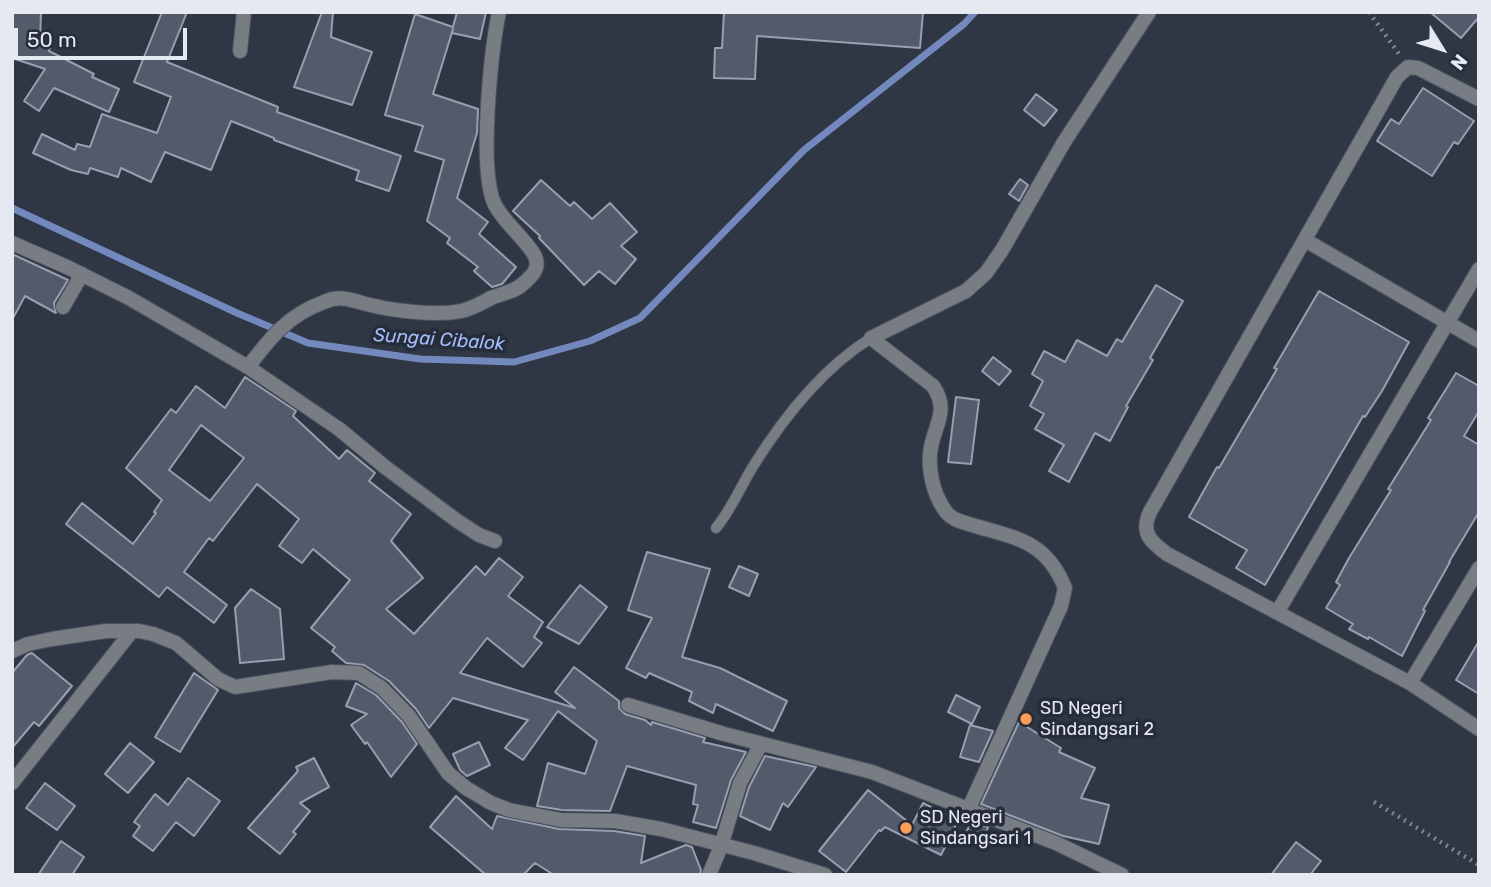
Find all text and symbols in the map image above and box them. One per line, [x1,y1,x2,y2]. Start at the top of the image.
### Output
scale bar [18,14,191,58]
north arrow [1407,14,1477,84]
text: 50 m [27,27,77,52]
text: N [1446,50,1472,75]
water label: Sungai Cibalok [373,324,505,356]
place label: SD Negeri Sindangsari 2 [1040,698,1154,740]
marker: SD Negeri Sindangsari 2 [1018,711,1034,727]
place label: SD Negeri Sindangsari 1 [920,807,1031,850]
marker: SD Negeri Sindangsari 1 [898,820,914,836]

